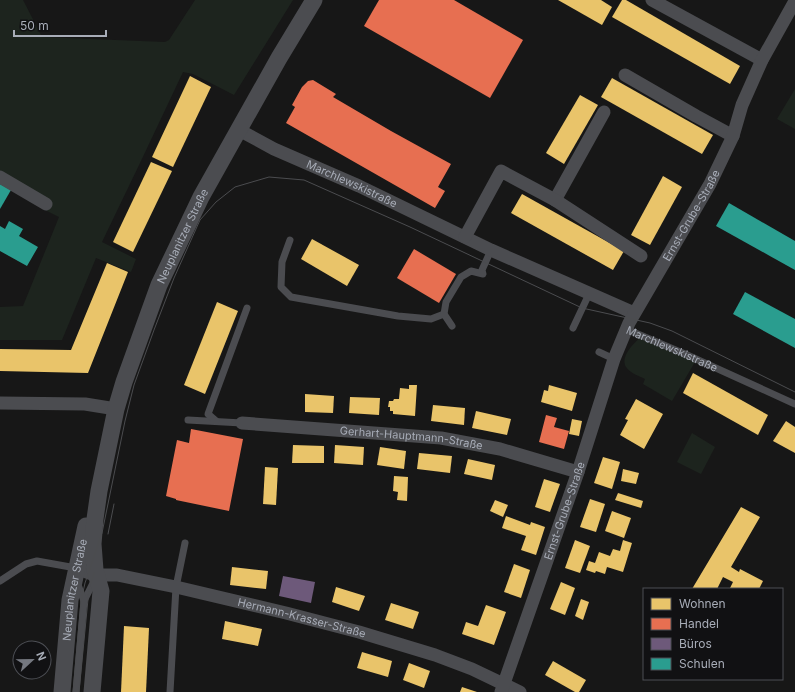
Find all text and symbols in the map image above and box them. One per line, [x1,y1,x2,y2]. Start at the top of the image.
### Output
scale bar [14,12,106,38]
text: 50 m [20,18,49,33]
street label: Marchlewskistraße [304,157,400,210]
street label: Ernst-Grube-Straße [660,167,723,264]
street label: Neuplanitzer Straße [154,186,211,286]
street label: Marchlewskistraße [624,323,720,375]
street label: Gerhart-Hauptmann-Straße [339,423,484,453]
street label: Ernst-Grube-Straße [541,460,588,562]
street label: Neuplanitzer Straße [59,538,90,642]
legend [643,588,783,680]
street label: Hermann-Krasser-Straße [236,595,368,641]
text: Wohnen [679,596,726,611]
text: Handel [679,616,719,631]
text: Büros [679,636,712,651]
north arrow [12,640,52,680]
text: N [33,650,49,663]
text: Schulen [679,656,725,671]

